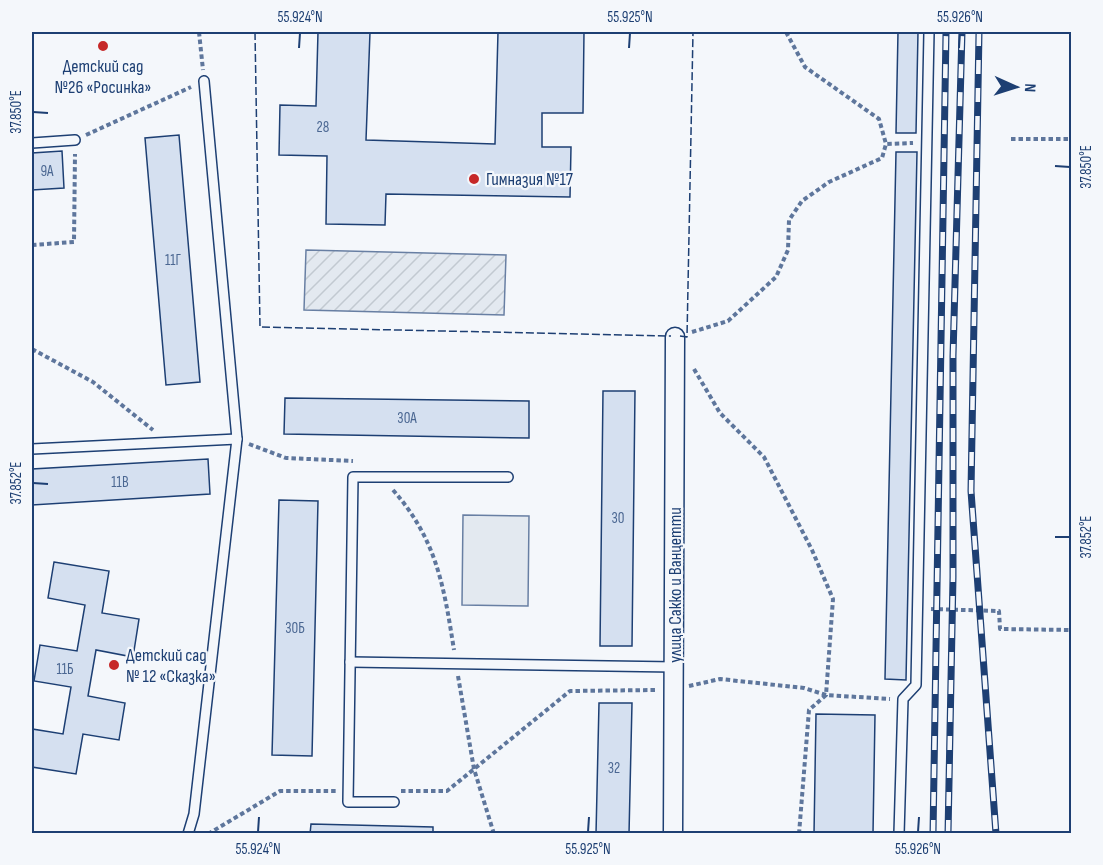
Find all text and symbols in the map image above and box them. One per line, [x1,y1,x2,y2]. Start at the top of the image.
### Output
text: 55.924°N [277,8,323,27]
text: 55.925°N [607,8,653,27]
text: 55.926°N [937,8,983,27]
marker: Детский сад №26 «Росинка» [96,39,110,53]
place label: Детский сад №26 «Росинка» [55,56,151,98]
north arrow [986,57,1046,117]
text: N [1020,83,1039,92]
text: 37.850°E [7,90,26,134]
house number: 28 [317,118,329,137]
text: 37.850°E [1077,145,1096,189]
house number: 9А [40,162,54,181]
place label: Гимназия №17 [486,169,574,190]
marker: Гимназия №17 [467,172,481,186]
house number: 11Г [165,251,182,270]
house number: 30А [397,409,417,428]
text: 37.852°E [7,461,26,505]
house number: 11В [111,473,129,492]
street label: улица Сакко и Ванцетти [665,507,686,663]
house number: 30 [612,509,624,528]
text: 37.852°E [1077,515,1096,559]
house number: 30Б [285,619,305,638]
place label: Детский сад № 12 «Сказка» [126,645,216,687]
marker: Детский сад № 12 «Сказка» [107,658,121,672]
house number: 11Б [56,660,74,679]
house number: 32 [608,759,620,778]
text: 55.924°N [235,840,281,859]
text: 55.925°N [565,840,611,859]
text: 55.926°N [895,840,941,859]

